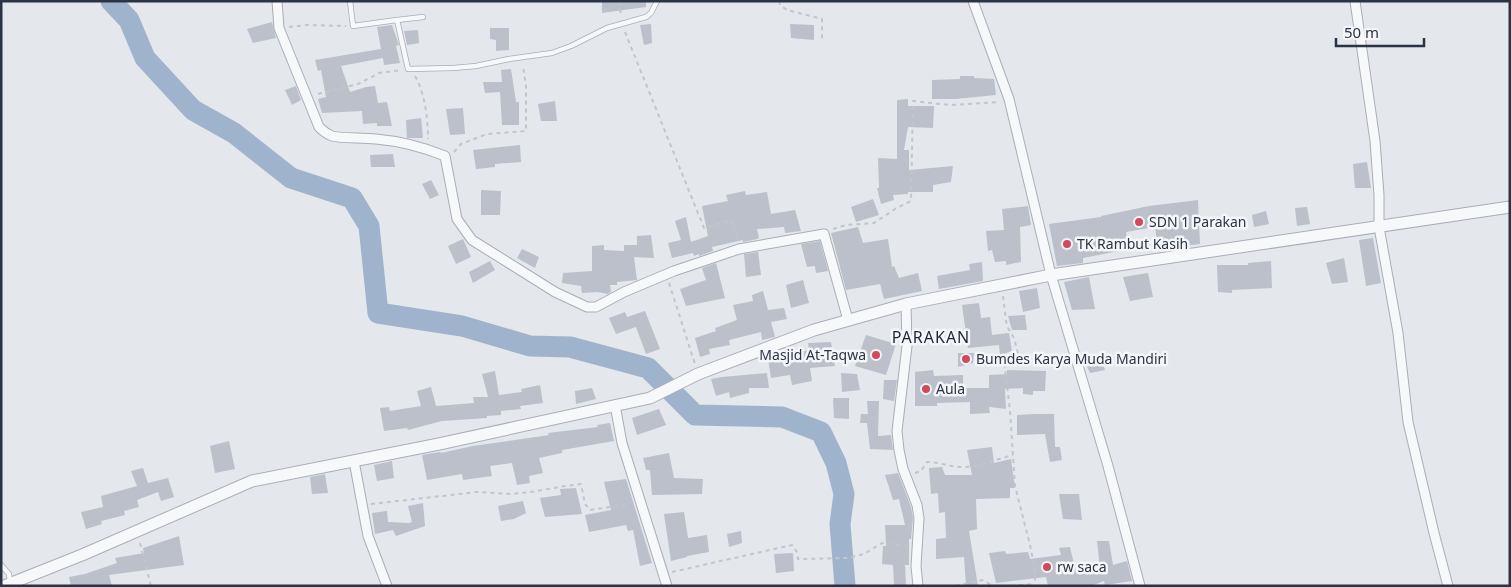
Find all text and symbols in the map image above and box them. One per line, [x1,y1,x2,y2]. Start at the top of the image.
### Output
scale bar [1336,15,1424,47]
text: 50 m [1344,22,1379,42]
place label: SDN 1 Parakan [1149,212,1247,231]
marker: SDN 1 Parakan [1133,216,1145,228]
place label: TK Rambut Kasih [1077,234,1188,253]
marker: TK Rambut Kasih [1061,238,1073,250]
district label: PARAKAN [892,326,970,348]
place label: Masjid At-Taqwa [759,345,866,364]
marker: Masjid At-Taqwa [870,349,882,361]
place label: Bumdes Karya Muda Mandiri [976,349,1167,368]
marker: Bumdes Karya Muda Mandiri [960,353,972,365]
place label: Aula [936,379,965,398]
marker: Aula [920,383,932,395]
place label: rw saca [1057,557,1107,576]
marker: rw saca [1041,561,1053,573]

